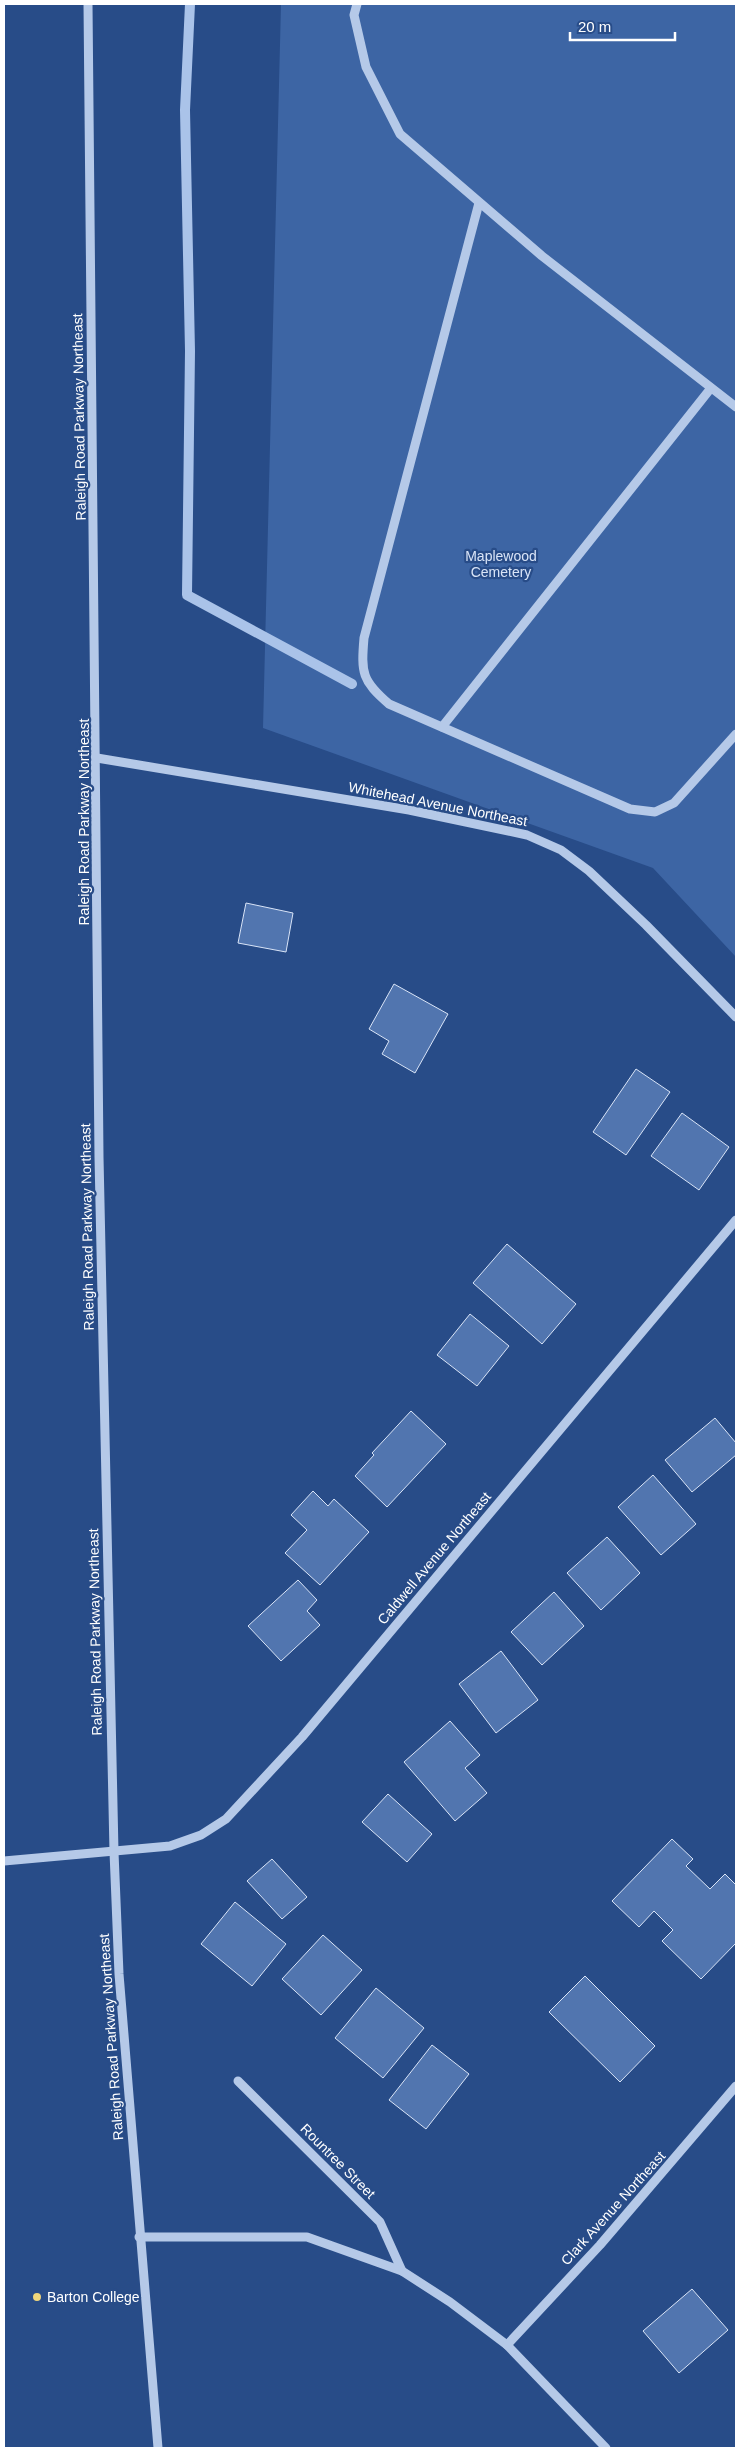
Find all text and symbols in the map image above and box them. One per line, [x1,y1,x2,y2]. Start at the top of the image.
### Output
scale bar [570,10,675,42]
text: 20 m [578,18,611,35]
street label: Raleigh Road Parkway Northeast [69,313,89,521]
park label: Maplewood Cemetery [465,548,537,580]
street label: Raleigh Road Parkway Northeast [76,718,92,926]
street label: Whitehead Avenue Northeast [347,779,529,829]
street label: Raleigh Road Parkway Northeast [77,1123,97,1331]
street label: Caldwell Avenue Northeast [374,1488,494,1627]
street label: Raleigh Road Parkway Northeast [85,1528,105,1736]
street label: Raleigh Road Parkway Northeast [96,1933,126,2141]
street label: Rountree Street [297,2120,379,2202]
street label: Clark Avenue Northeast [558,2148,668,2268]
place label: Barton College [47,2289,140,2305]
marker: Barton College [31,2291,43,2303]

